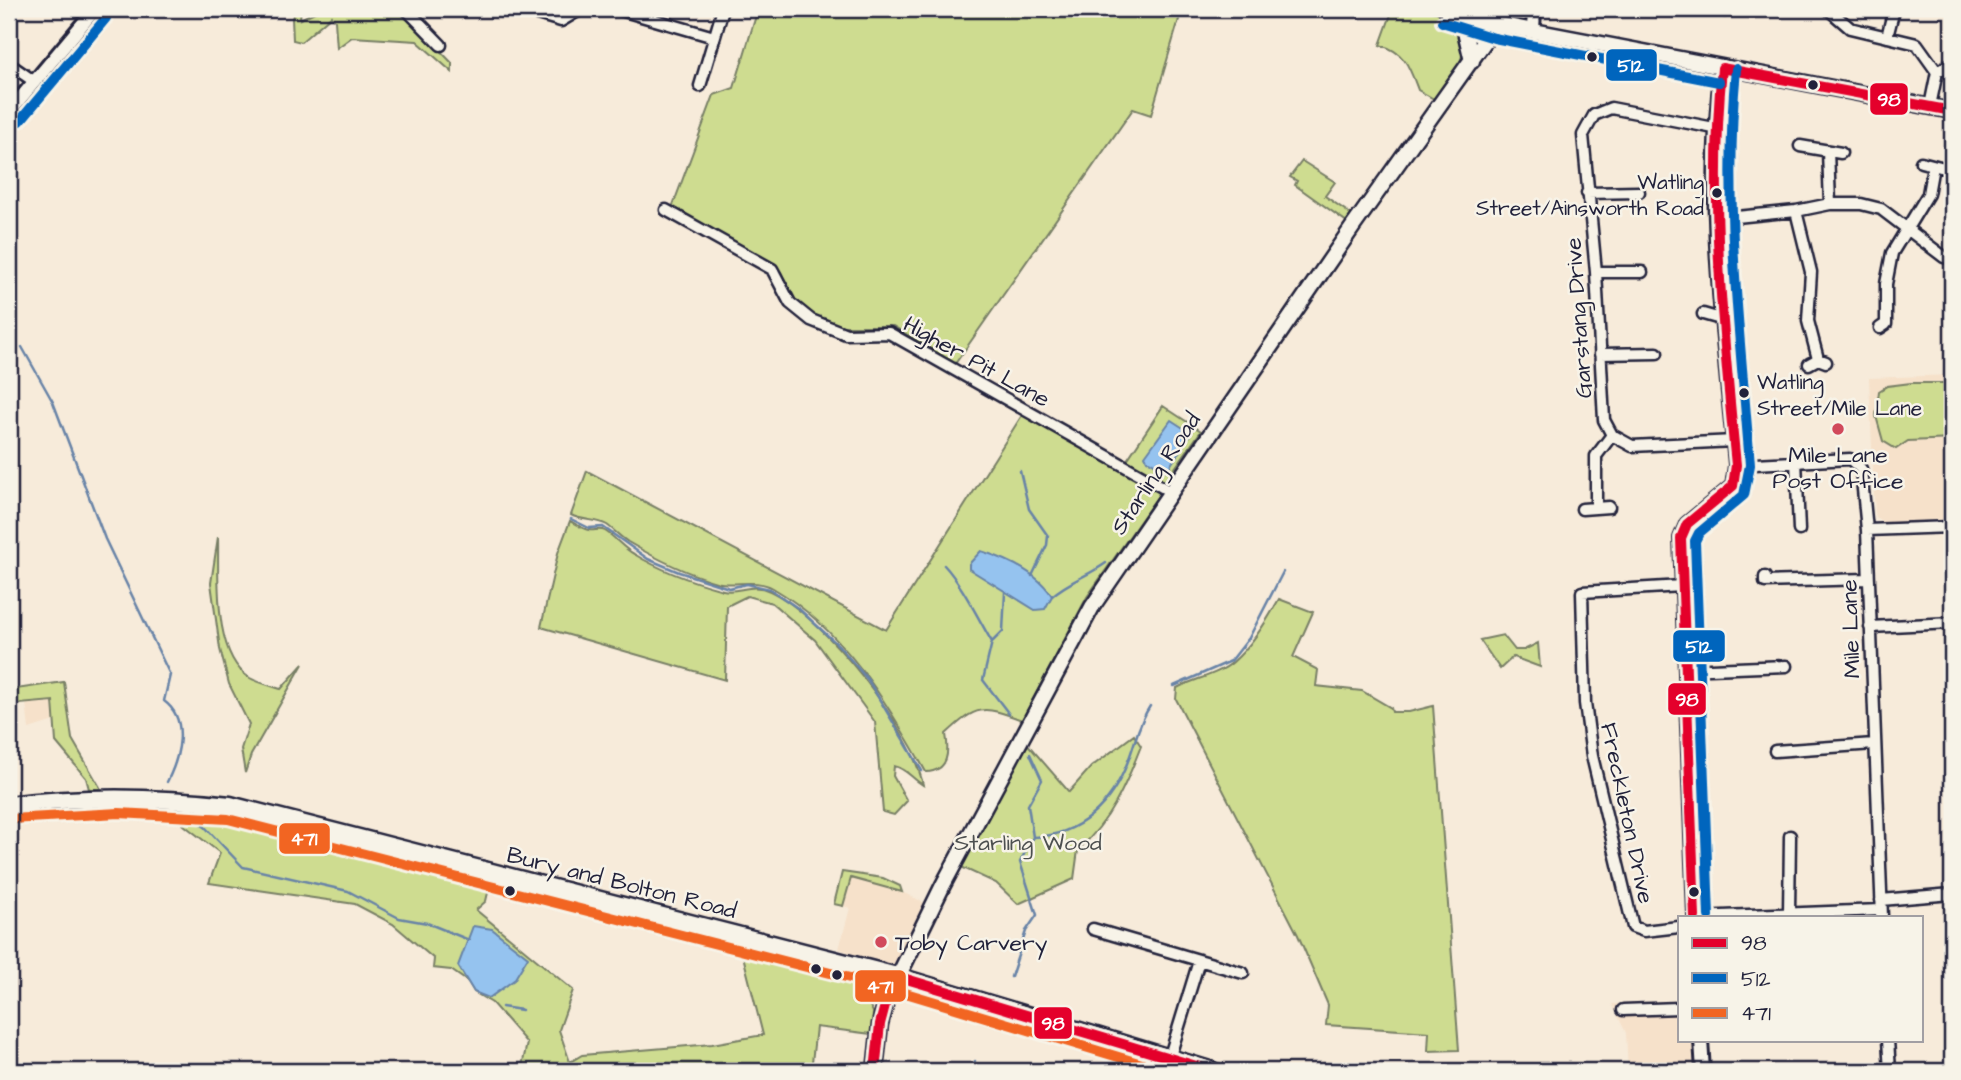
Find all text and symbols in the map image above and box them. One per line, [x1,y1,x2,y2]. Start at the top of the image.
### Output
line badge: 512 [1605,48,1658,82]
unlabelled marker [1585,50,1599,64]
text: 512 [1618,53,1645,80]
unlabelled marker [1806,78,1820,92]
line badge: 98 [1869,82,1909,116]
text: 98 [1877,87,1901,114]
place label: Watling Street/Ainsworth Road [1476,168,1704,223]
marker: Watling Street/Ainsworth Road [1710,186,1724,200]
street label: Garstang Drive [1557,236,1602,399]
street label: Higher Pit Lane [897,308,1056,416]
place label: Watling Street/Mile Lane [1757,368,1922,423]
marker: Watling Street/Mile Lane [1737,386,1751,400]
street label: Starling Road [1103,406,1209,541]
marker: Mile Lane Post Office [1830,421,1846,437]
place label: Mile Lane Post Office [1773,439,1903,497]
street label: Mile Lane [1833,579,1869,679]
line badge: 512 [1672,629,1726,663]
text: 512 [1686,634,1713,661]
line badge: 98 [1667,682,1707,716]
text: 98 [1675,687,1699,714]
street label: Freckleton Drive [1592,720,1662,907]
line badge: 471 [278,822,331,855]
text: 471 [290,826,318,853]
park label: Starling Wood [954,827,1102,860]
street label: Bury and Bolton Road [503,839,740,928]
unlabelled marker [503,884,517,898]
unlabelled marker [1687,885,1701,899]
legend [1678,916,1923,1042]
place label: Toby Carvery [895,927,1048,960]
text: 98 [1741,929,1767,958]
marker: Toby Carvery [873,934,889,950]
unlabelled marker [809,962,823,976]
text: 512 [1741,965,1771,994]
unlabelled marker [830,968,844,982]
line badge: 471 [854,969,907,1003]
text: 471 [866,974,894,1001]
text: 471 [1741,999,1771,1028]
line badge: 98 [1033,1006,1073,1040]
text: 98 [1041,1011,1065,1038]

